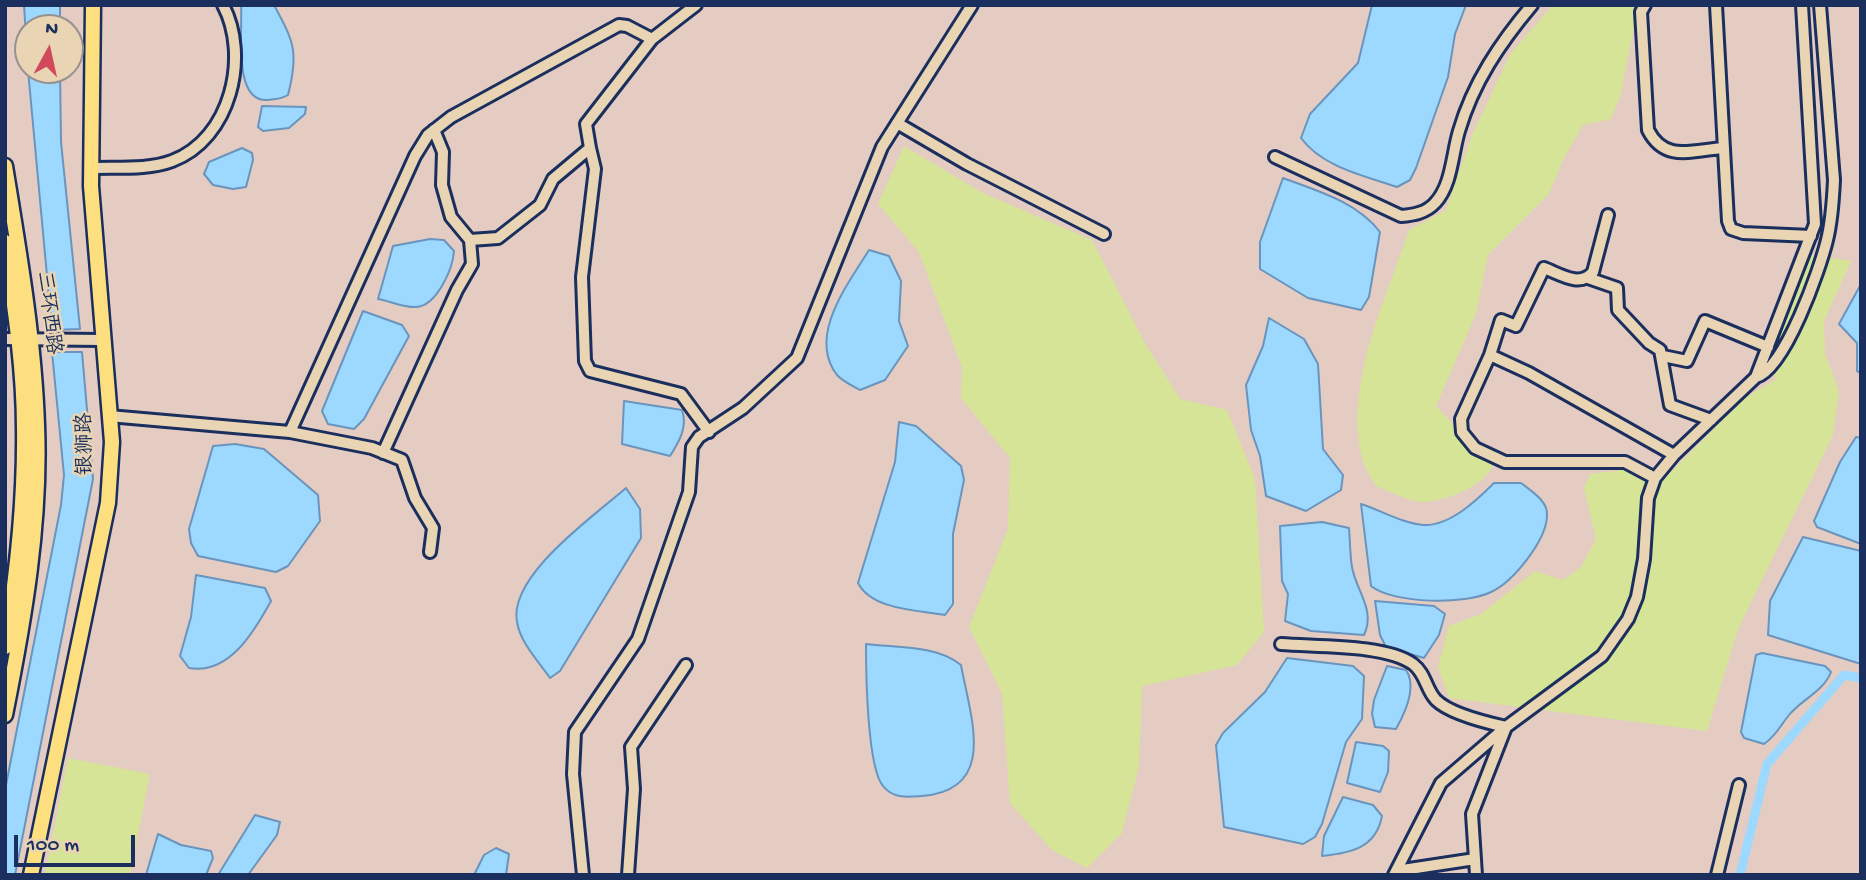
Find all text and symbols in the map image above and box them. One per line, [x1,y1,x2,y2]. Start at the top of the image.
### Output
north arrow [14,14,84,84]
text: N [44,17,59,42]
street label: 三环西路 [29,270,65,356]
street label: 银狮路 [74,412,100,476]
scale bar [18,820,138,864]
text: 100 m [27,834,79,859]

